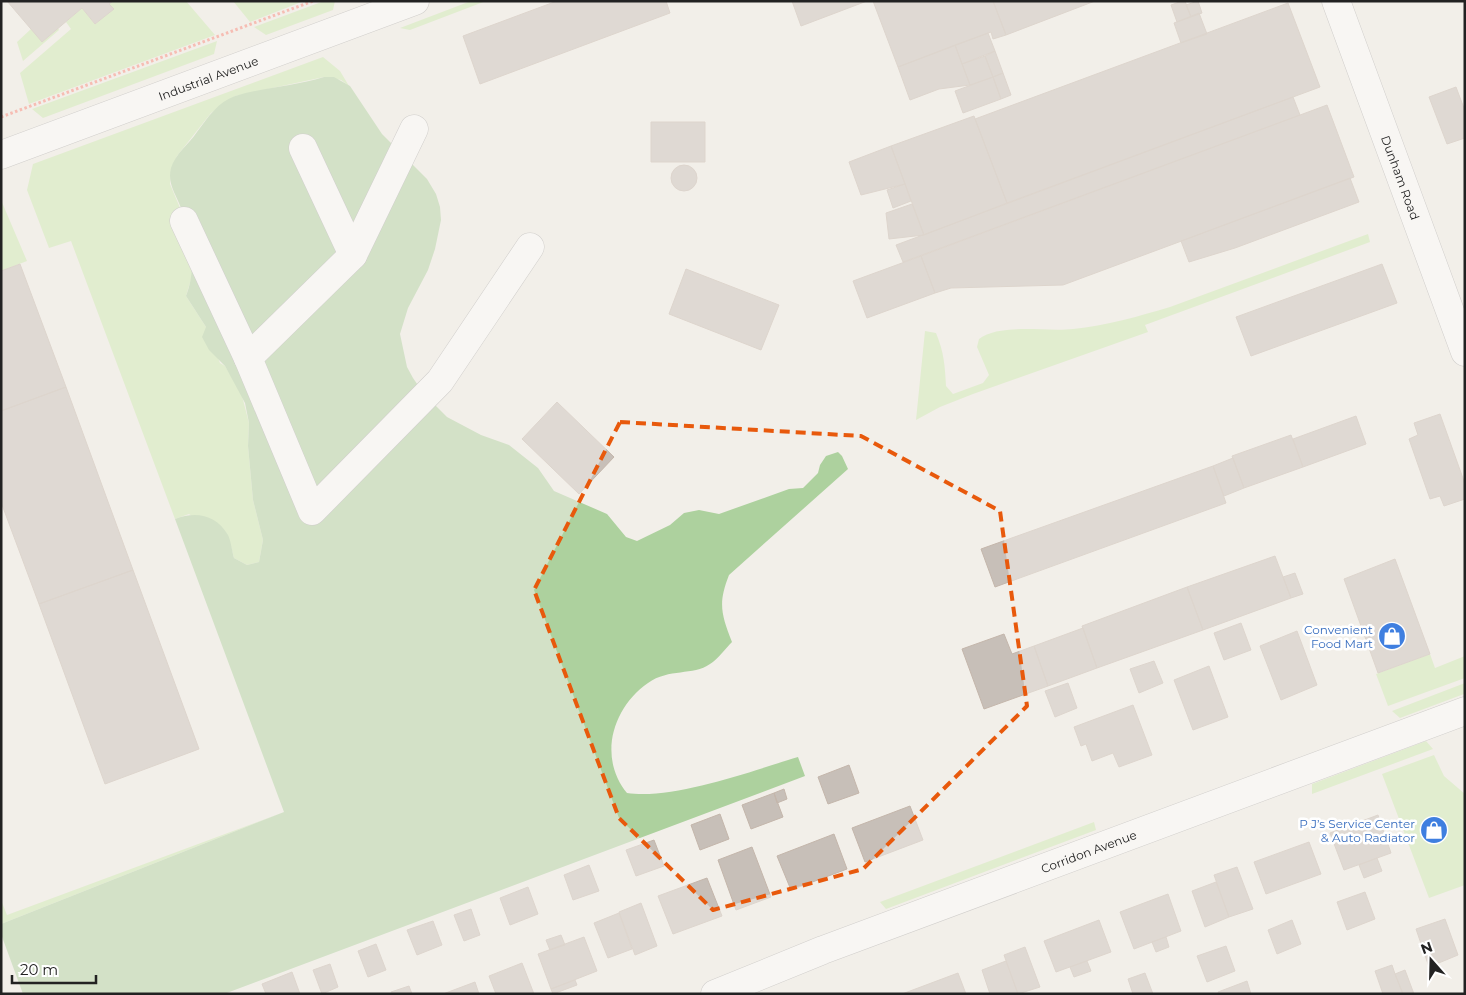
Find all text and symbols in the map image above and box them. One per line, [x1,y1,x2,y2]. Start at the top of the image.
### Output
street label: Industrial Avenue [156,53,260,103]
street label: Dunham Road [1379,133,1423,222]
shop icon: Convenient Food Mart [1377,621,1407,651]
place label: Convenient Food Mart [1304,622,1373,651]
shop icon: P J’s Service Center & Auto Radiator [1419,815,1449,845]
place label: P J’s Service Center & Auto Radiator [1299,816,1415,845]
street label: Corridon Avenue [1039,827,1138,876]
north arrow [1406,935,1456,985]
text: N [1418,937,1435,958]
scale bar [12,952,96,984]
text: 20 m [20,960,58,979]

